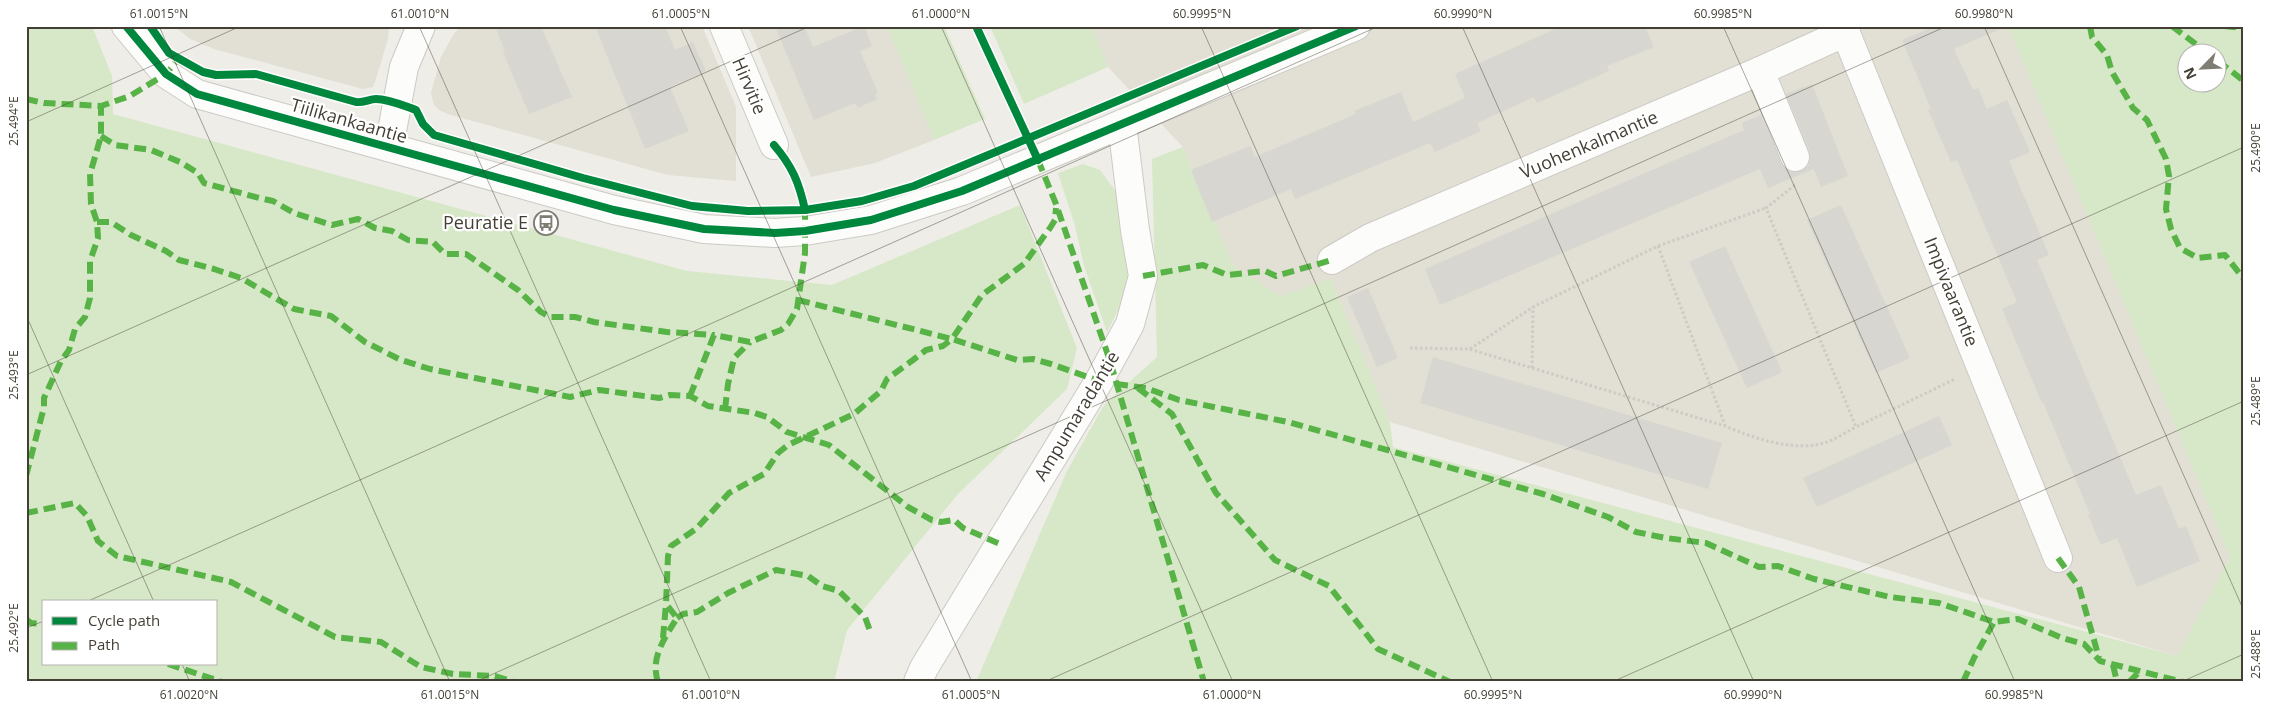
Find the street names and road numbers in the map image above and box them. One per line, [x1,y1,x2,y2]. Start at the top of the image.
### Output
street label: Hirvitie [727,53,773,118]
street label: Tiilikankaantie [288,92,410,148]
street label: Vuohenkalmantie [1516,104,1661,184]
street label: Impivaarantie [1919,233,1985,350]
street label: Ampumaradantie [1028,346,1124,485]

